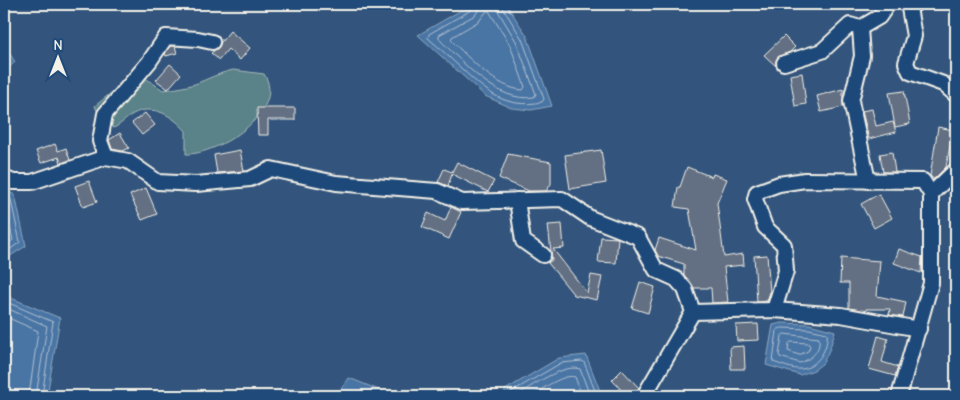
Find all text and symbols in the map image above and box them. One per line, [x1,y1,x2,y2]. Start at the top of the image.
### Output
north arrow [32,32,82,82]
text: N [53,37,63,54]

